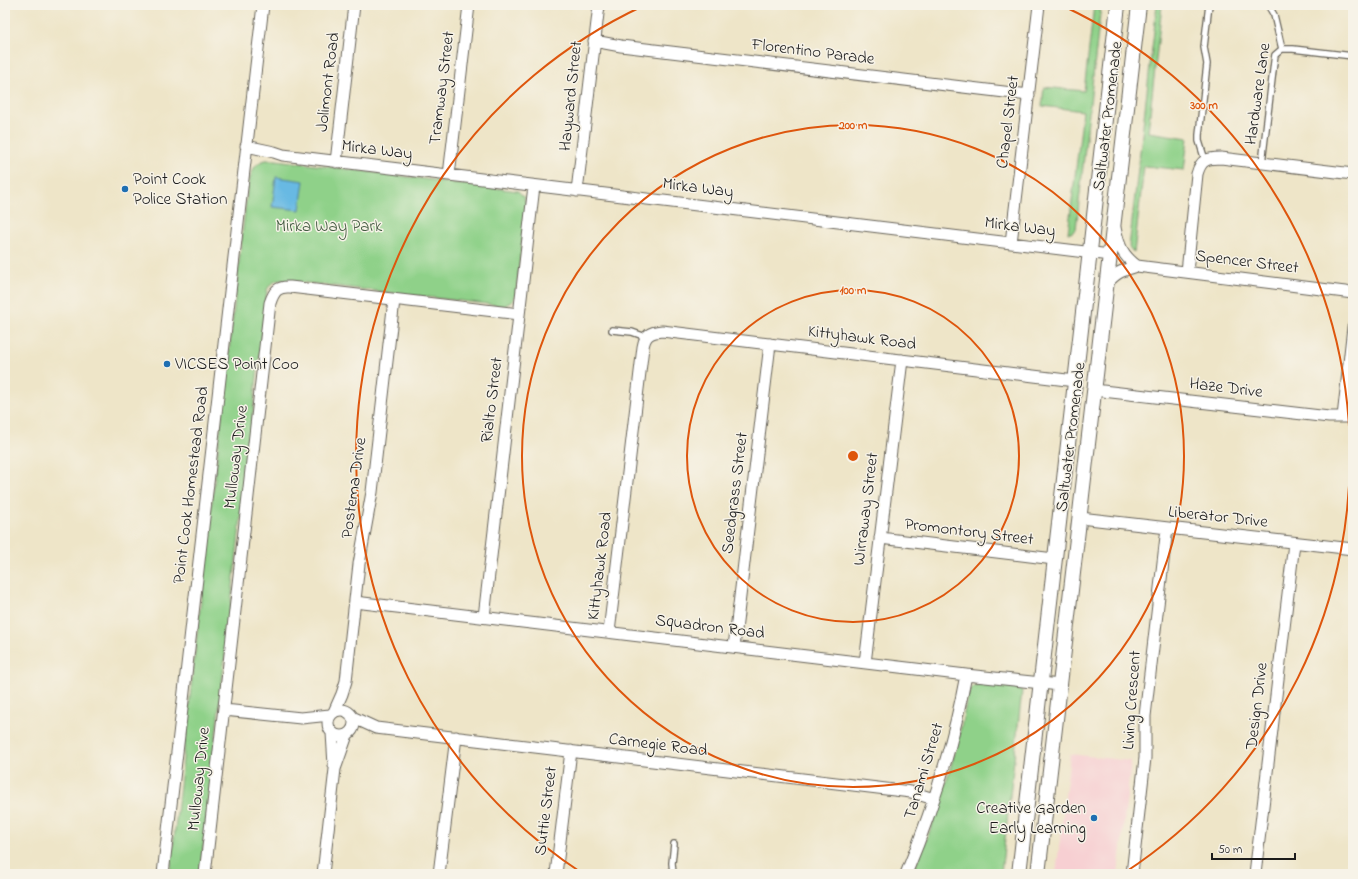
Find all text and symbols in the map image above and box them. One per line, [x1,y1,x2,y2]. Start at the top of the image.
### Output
street label: Tramway Street [423,29,462,146]
street label: Jolimont Road [310,30,347,133]
street label: Florentino Parade [749,32,876,72]
street label: Hayward Street [553,39,590,152]
street label: Saltwater Promenade [1086,40,1130,192]
street label: Hardware Lane [1238,41,1278,147]
street label: Chapel Street [990,74,1026,170]
text: 300 m [1189,97,1219,115]
text: 200 m [838,117,868,135]
street label: Mirka Way [340,133,414,168]
place label: Point Cook Police Station [133,167,227,212]
street label: Mirka Way [661,171,735,206]
marker: Point Cook Police Station [120,184,130,194]
street label: Mirka Way [983,210,1057,245]
park label: Mirka Way Park [276,214,383,240]
street label: Spencer Street [1194,243,1300,281]
text: 100 m [840,282,867,300]
street label: Kittyhawk Road [806,319,918,358]
place label: VICSES Point Coo [174,352,299,377]
street label: Rialto Street [474,355,510,444]
marker: VICSES Point Coo [162,359,172,369]
street label: Saltwater Promenade [1049,361,1093,513]
street label: Haze Drive [1188,371,1264,405]
street label: Point Cook Homestead Road [166,384,216,585]
street label: Mulloway Drive [217,403,256,510]
street label: Seedgrass Street [715,431,757,555]
street label: Postema Drive [335,435,374,540]
centre of rings [846,449,860,463]
street label: Wirraway Street [847,451,886,567]
street label: Liberator Drive [1167,499,1269,535]
street label: Kittyhawk Road [581,510,620,622]
street label: Promontory Street [903,512,1035,553]
street label: Squadron Road [654,608,767,646]
street label: Living Crescent [1116,649,1150,751]
street label: Design Drive [1239,661,1277,752]
street label: Tanami Street [897,719,951,822]
street label: Mulloway Drive [181,726,218,832]
street label: Carnegie Road [607,727,709,765]
street label: Suttie Street [528,765,564,857]
place label: Creative Garden Early Learning [976,796,1086,843]
marker: Creative Garden Early Learning [1089,813,1099,823]
scale bar [1212,835,1295,861]
text: 50 m [1218,841,1242,859]

